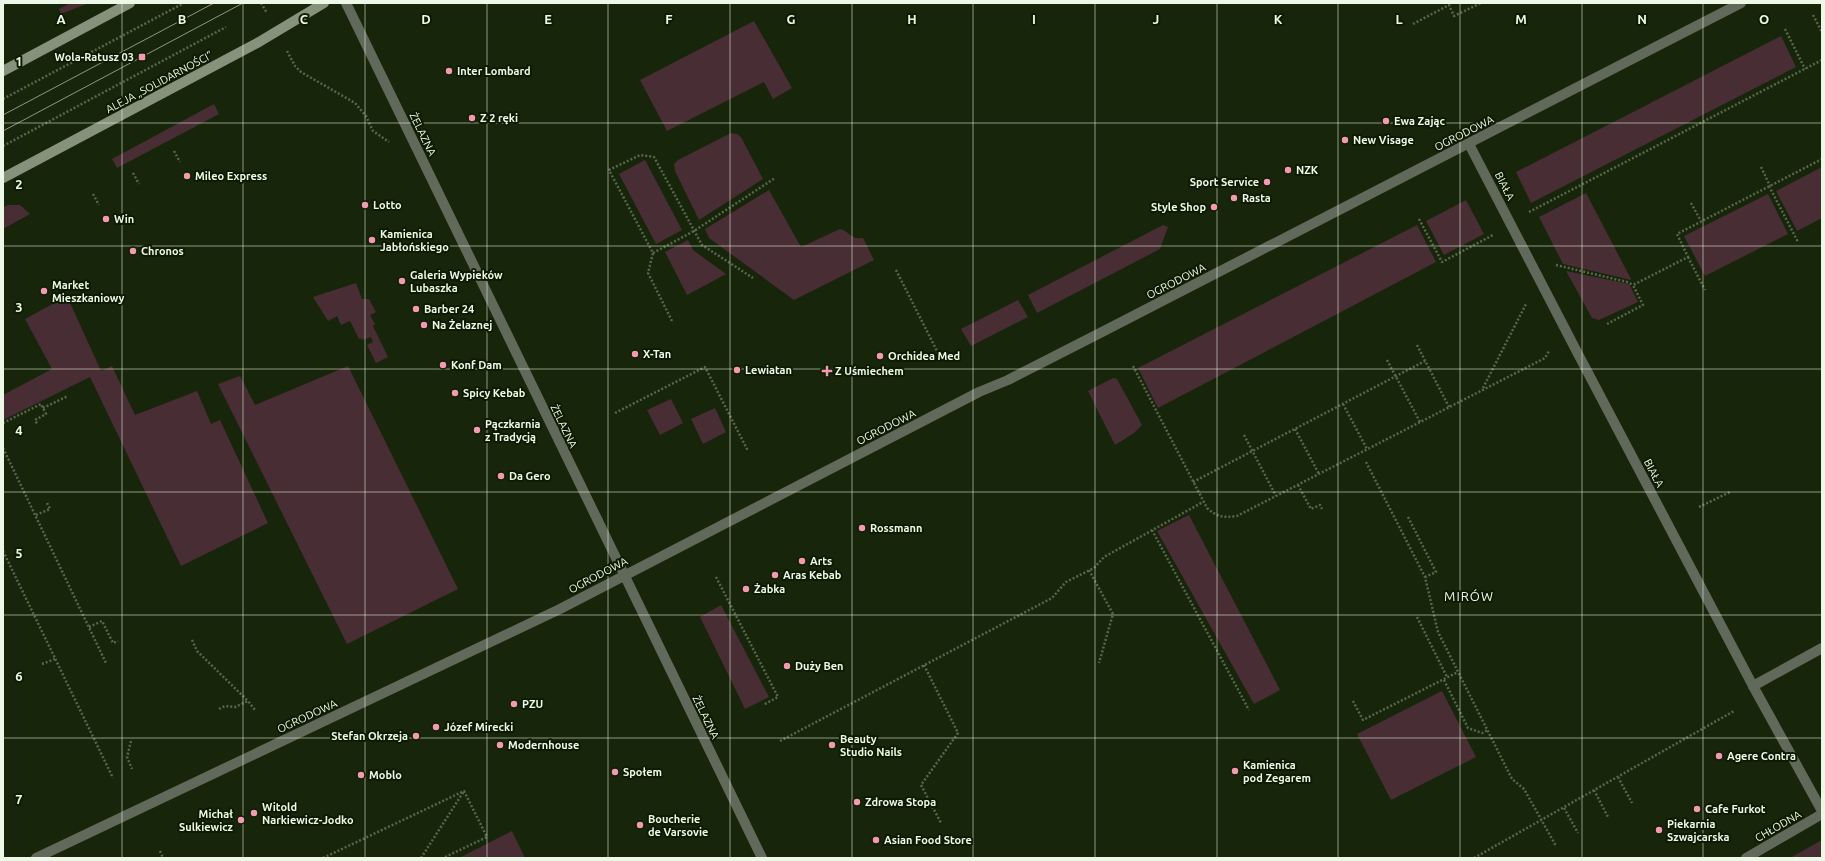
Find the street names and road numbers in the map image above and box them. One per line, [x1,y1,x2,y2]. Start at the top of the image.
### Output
street label: ALEJA „SOLIDARNOŚCI” [103,48,214,115]
street label: ŻELAZNA [407,110,439,158]
street label: OGRODOWA [1432,113,1496,153]
street label: BIAŁA [1493,170,1518,203]
street label: OGRODOWA [1144,261,1208,301]
street label: ŻELAZNA [548,402,580,450]
street label: OGRODOWA [854,407,918,447]
street label: BIAŁA [1642,457,1667,490]
street label: OGRODOWA [567,554,630,595]
street label: ŻELAZNA [690,693,722,741]
street label: OGRODOWA [275,697,340,735]
street label: CHŁODNA [1753,808,1804,844]

